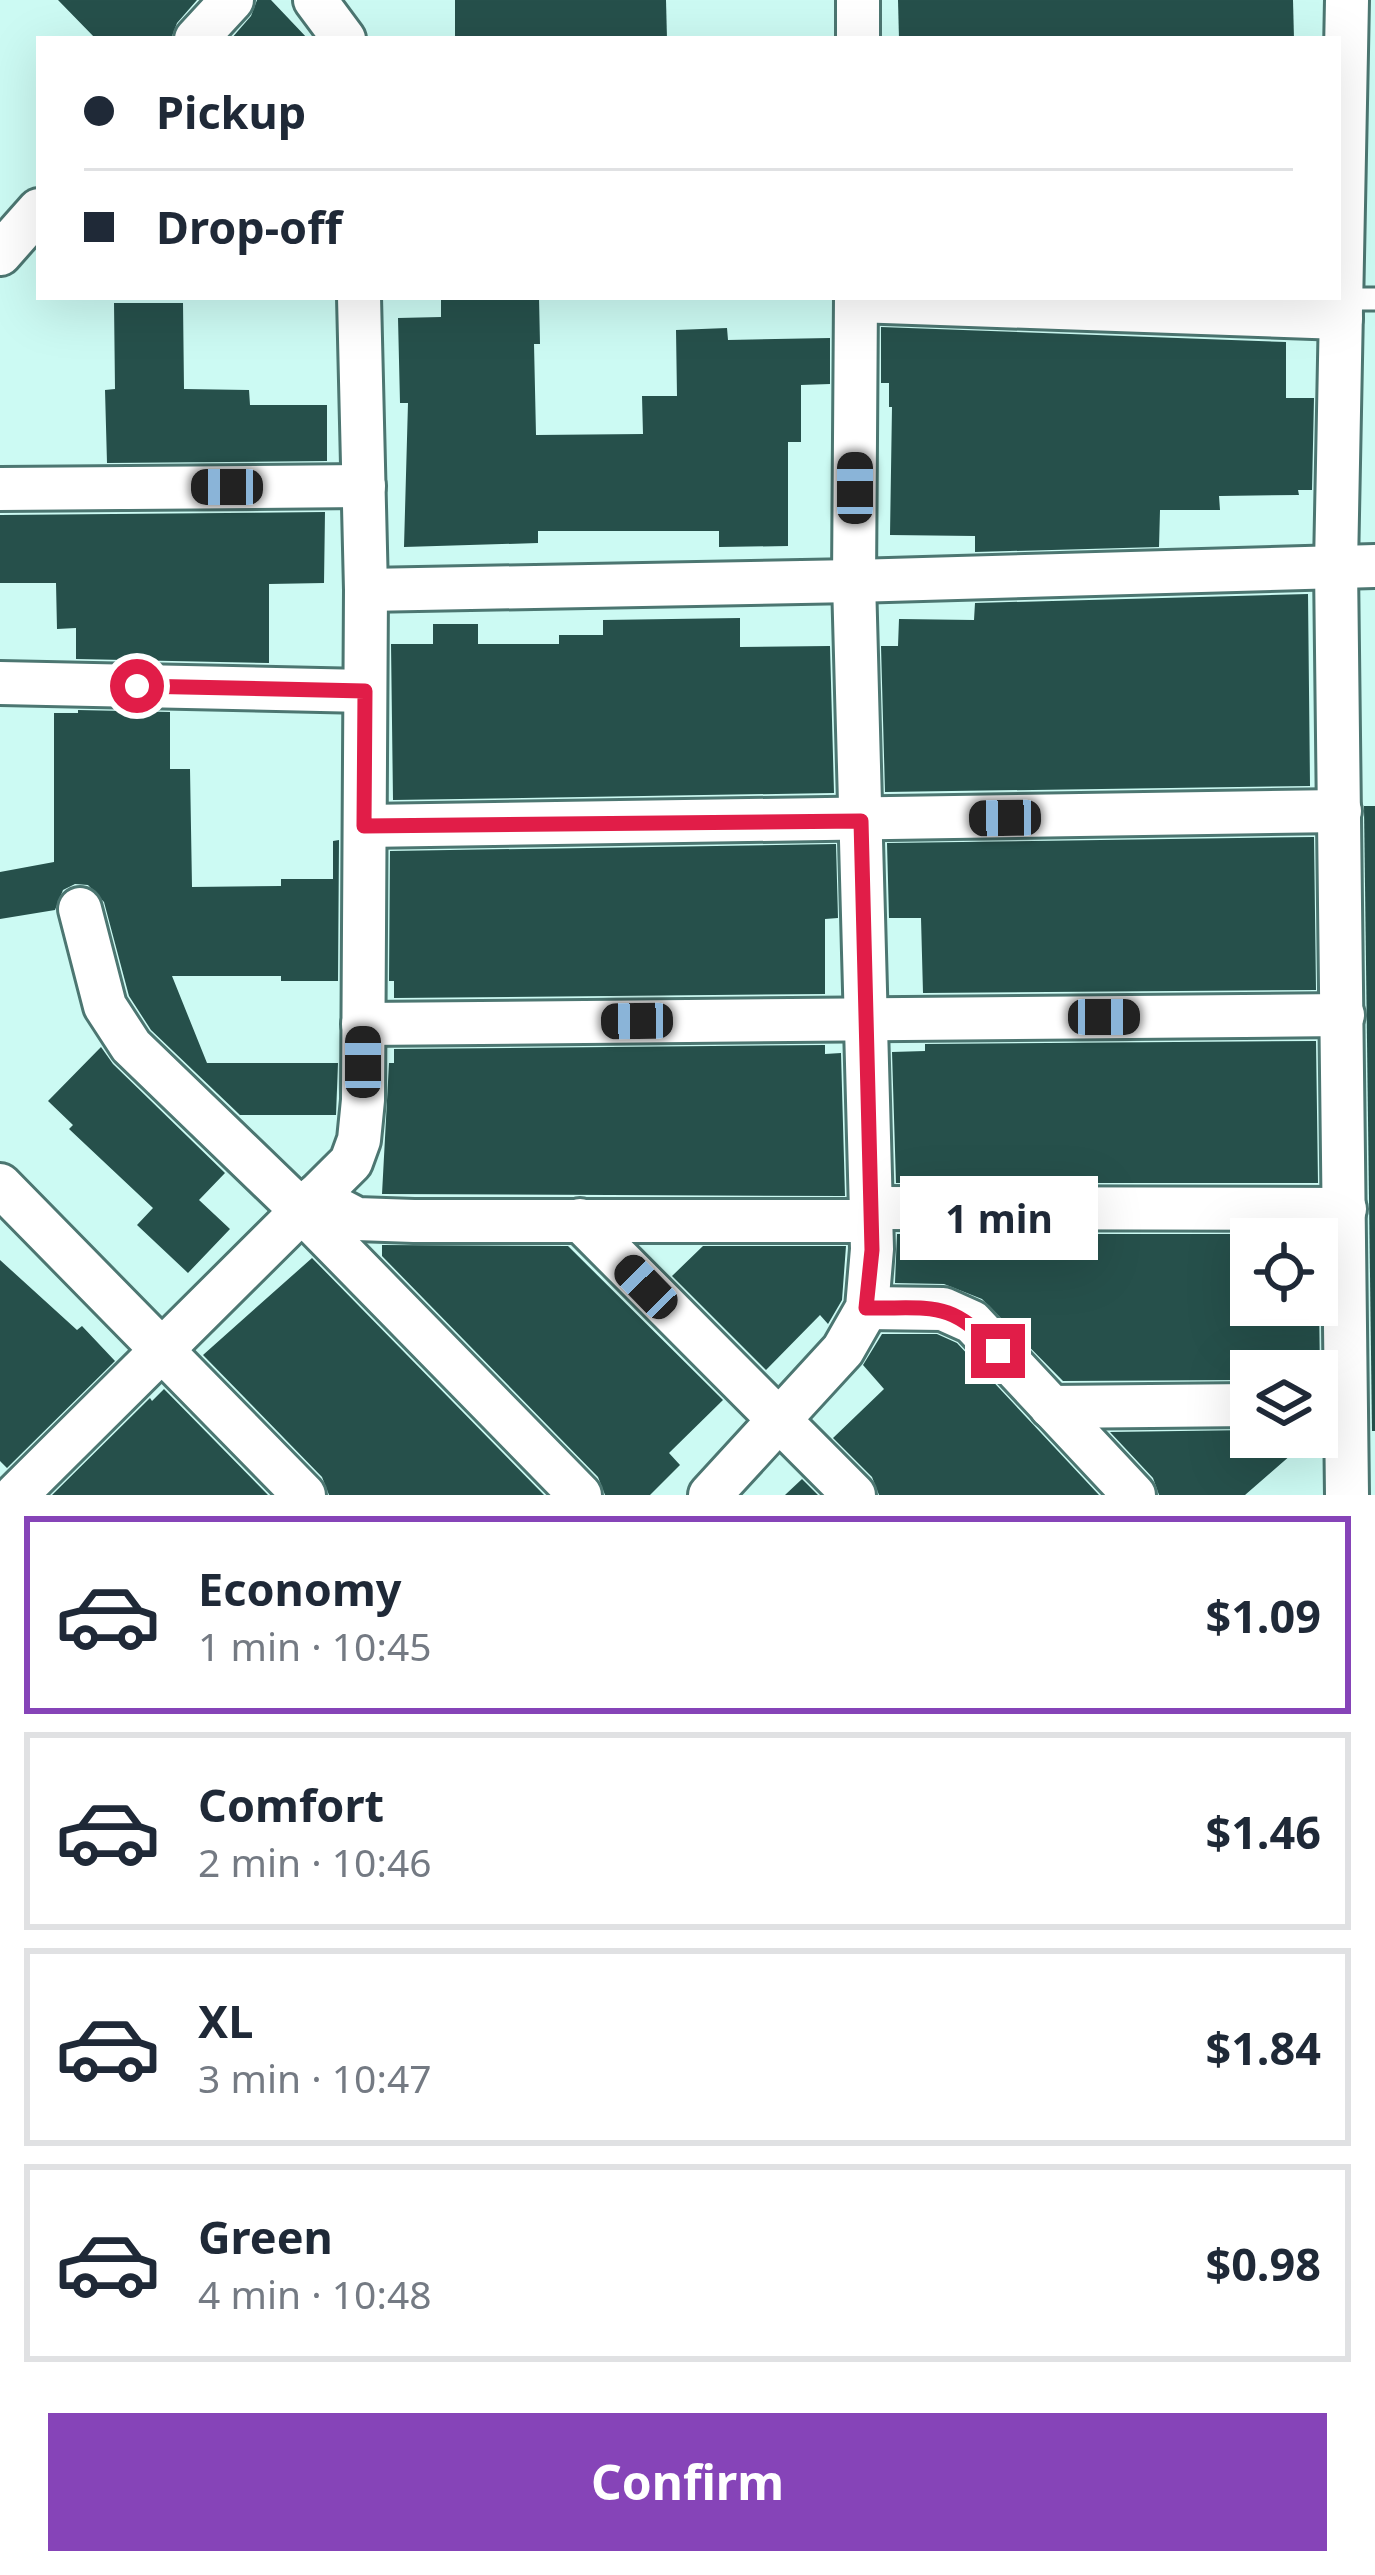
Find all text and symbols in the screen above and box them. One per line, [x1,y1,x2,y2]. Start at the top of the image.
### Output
text: Pickup [156,81,306,142]
text: Drop-off [156,196,342,257]
car [837,452,873,524]
car [191,469,263,505]
route start [110,659,164,713]
car [969,799,1041,837]
car [1068,999,1140,1035]
car [601,1002,673,1040]
car [345,1026,381,1098]
callout: 1 min [899,1177,1097,1261]
text: 1 min [945,1191,1053,1244]
map controls [1230,1218,1338,1458]
button: locate [1230,1218,1338,1326]
car [608,1249,684,1325]
route end [971,1324,1025,1378]
button: layers [1230,1350,1338,1458]
text: Economy [198,1558,402,1619]
icon: car [54,1561,162,1669]
text: $1.09 [1205,1585,1321,1646]
text: 1 min · 10:45 [198,1619,432,1672]
text: Comfort [198,1774,384,1835]
icon: car [54,1777,162,1885]
text: $1.46 [1205,1801,1321,1862]
text: 2 min · 10:46 [198,1835,432,1888]
text: XL [198,1990,253,2051]
icon: car [54,1993,162,2101]
text: $1.84 [1205,2017,1321,2078]
text: 3 min · 10:47 [198,2051,432,2104]
text: Green [198,2206,333,2267]
icon: car [54,2209,162,2317]
text: $0.98 [1205,2233,1321,2294]
text: 4 min · 10:48 [198,2267,432,2320]
button: Confirm [48,2413,1327,2551]

